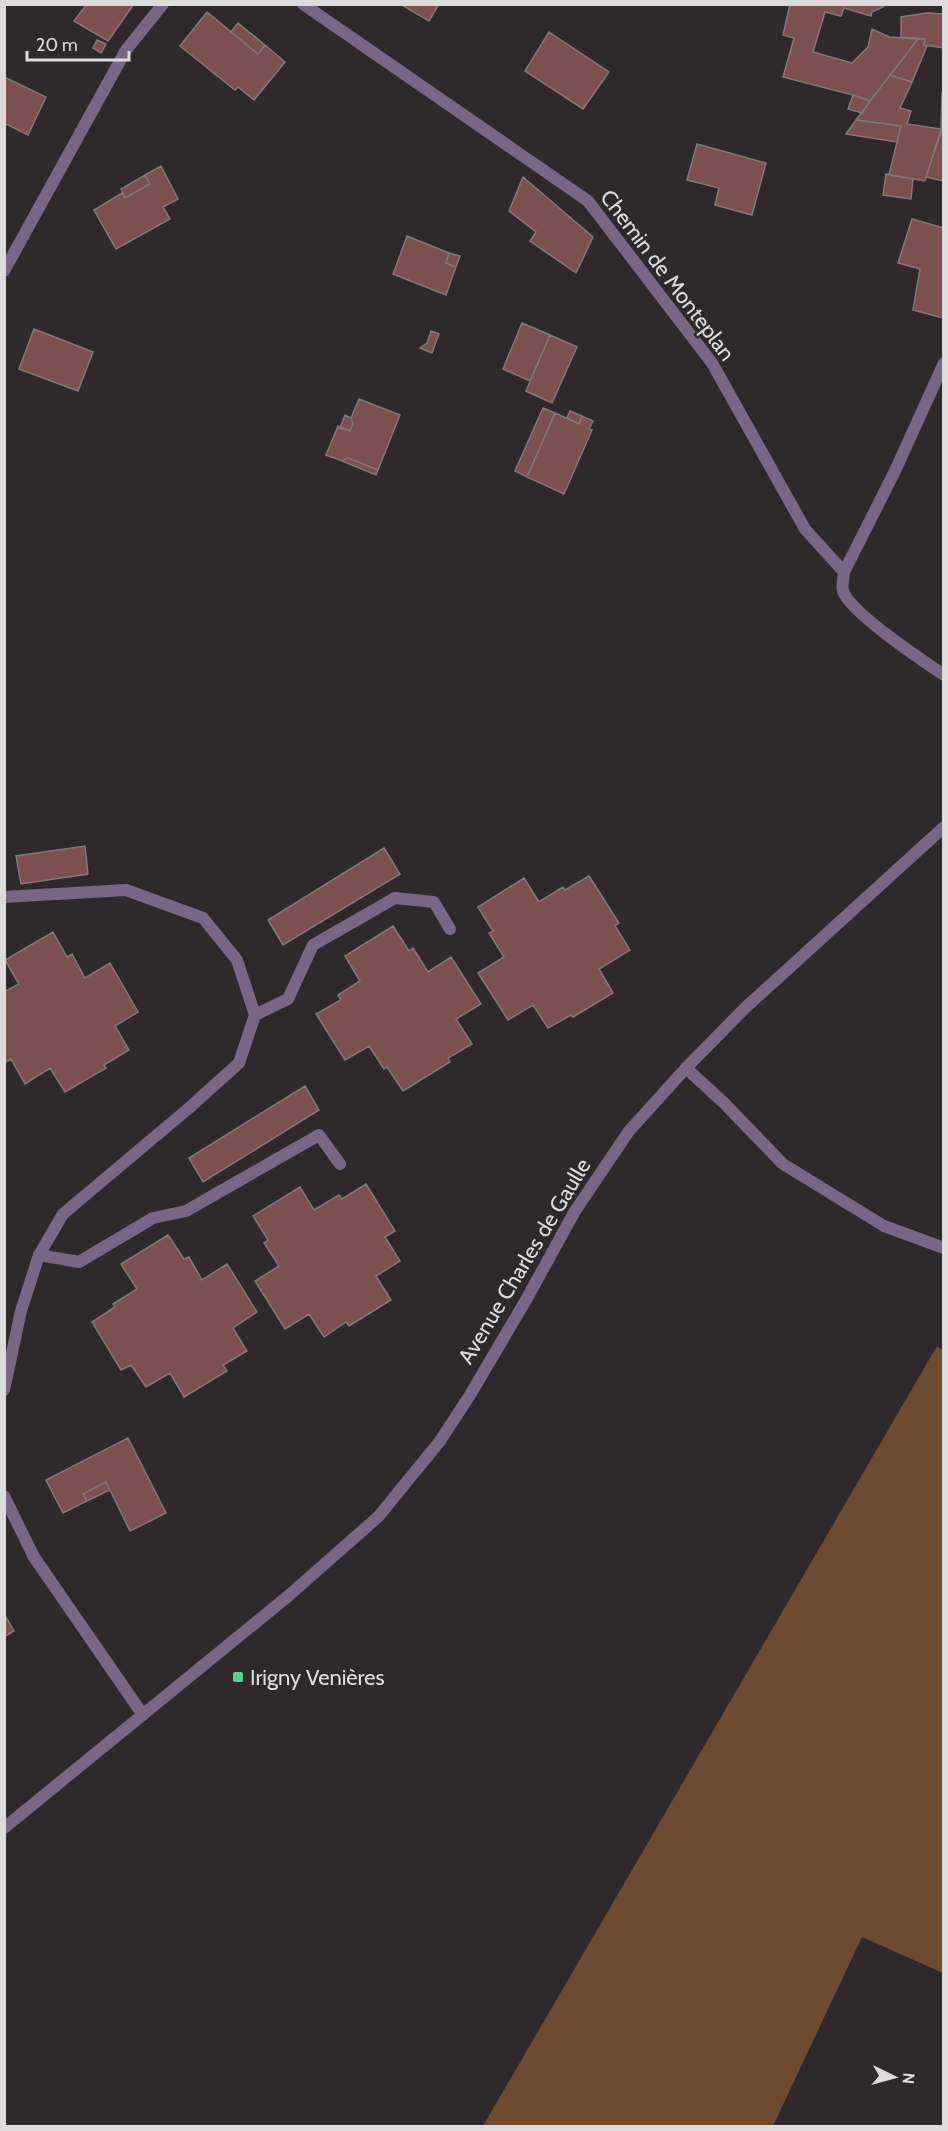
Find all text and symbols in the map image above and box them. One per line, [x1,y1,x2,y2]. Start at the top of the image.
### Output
scale bar [27,24,129,62]
text: 20 m [36,34,78,56]
street label: Chemin de Monteplan [595,184,741,366]
street label: Avenue Charles de Gaulle [452,1154,597,1369]
place label: Irigny Venières [250,1664,385,1691]
marker: Irigny Venières [231,1670,245,1684]
north arrow [864,2047,924,2107]
text: N [898,2072,918,2085]

